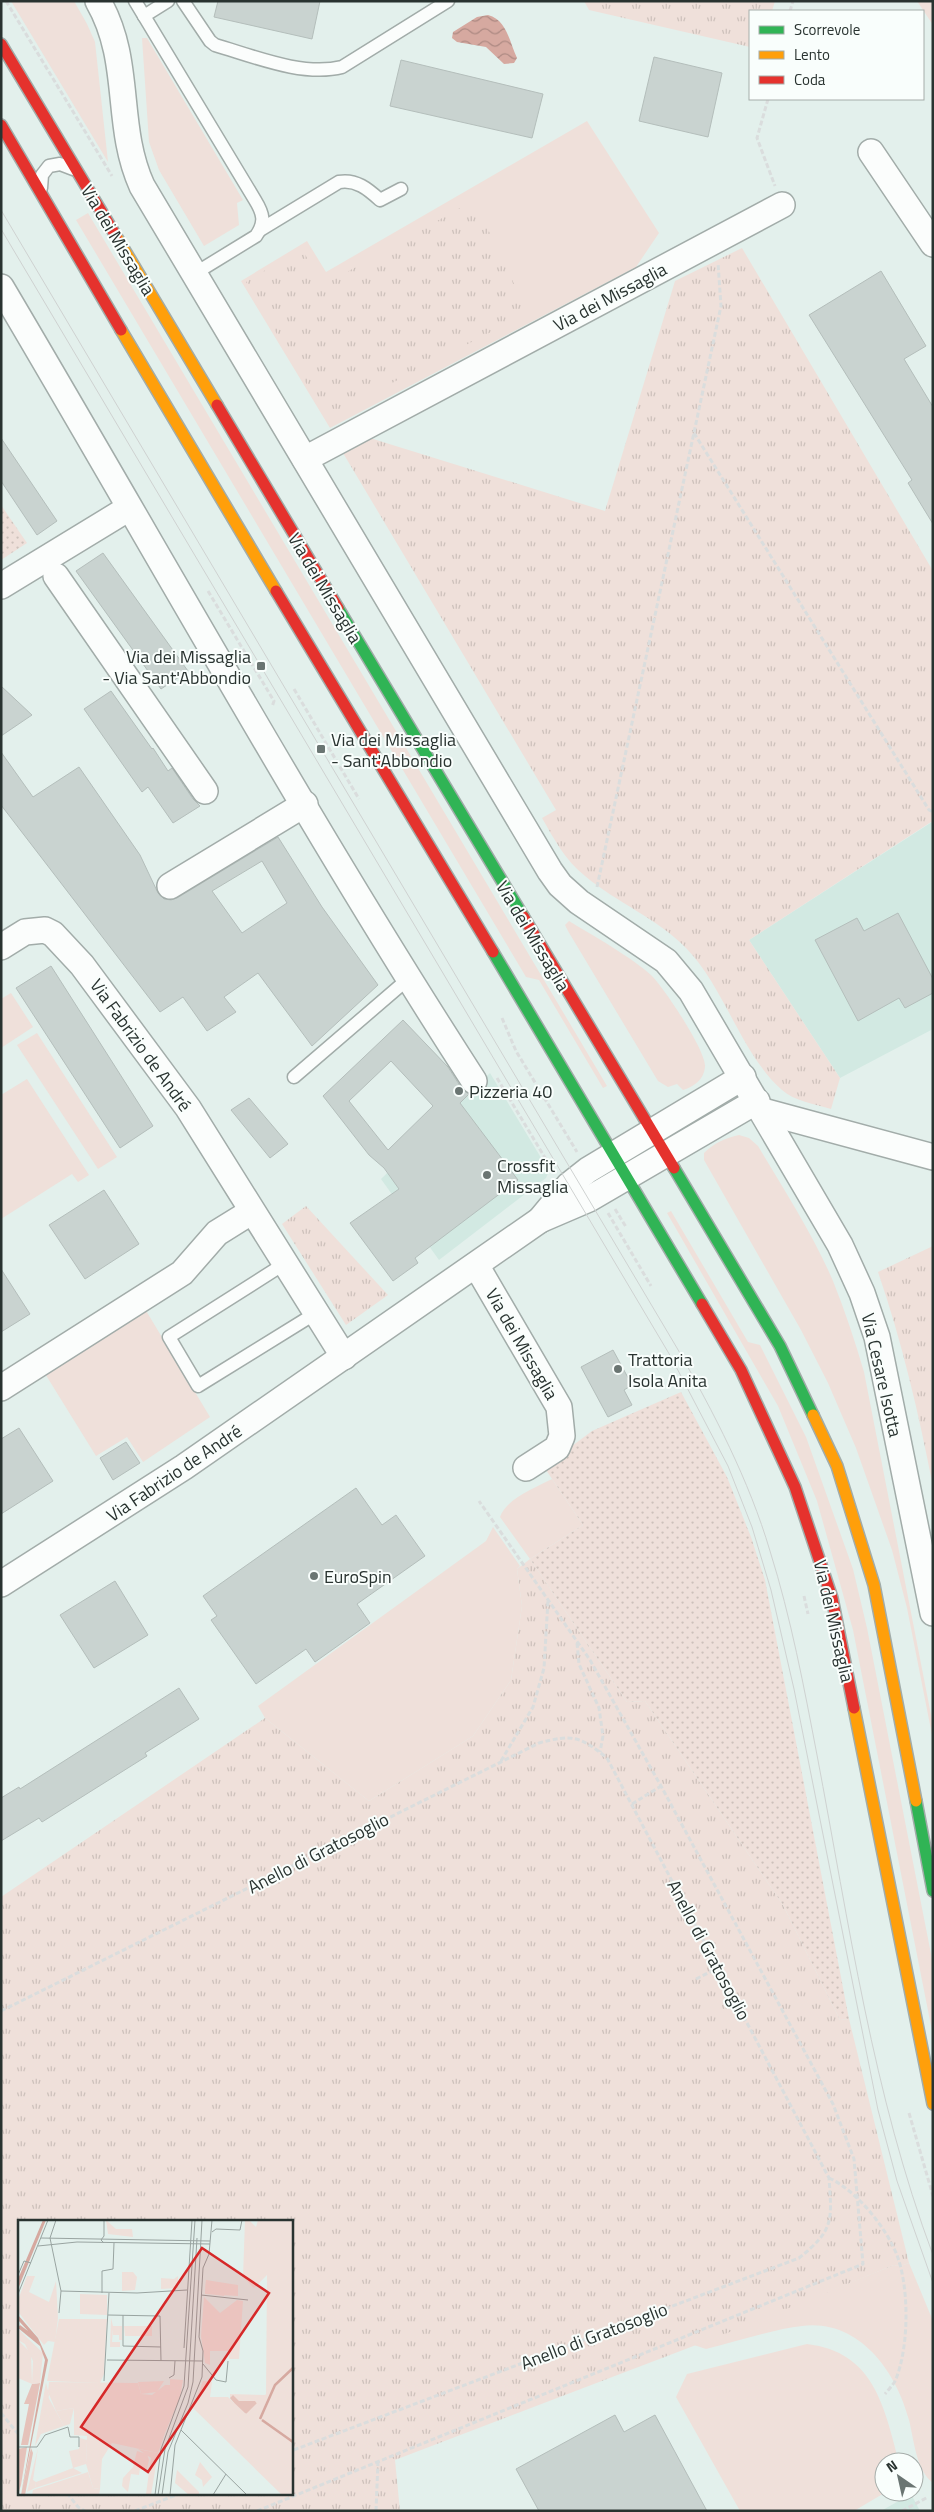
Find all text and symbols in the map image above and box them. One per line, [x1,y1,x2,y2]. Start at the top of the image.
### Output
legend [749,10,924,100]
text: Scorrevole [794,18,860,41]
text: Lento [794,43,830,66]
text: Coda [794,68,826,91]
street label: Via dei Missaglia [74,179,162,301]
street label: Via dei Missaglia [548,256,672,338]
street label: Via dei Missaglia [281,527,369,649]
place label: Via dei Missaglia - Via Sant'Abbondio [102,643,251,691]
marker: Via dei Missaglia - Via Sant'Abbondio [255,660,267,672]
place label: Via dei Missaglia - Sant'Abbondio [331,726,456,774]
marker: Via dei Missaglia - Sant'Abbondio [315,743,327,755]
street label: Via dei Missaglia [489,875,577,997]
street label: Via Fabrizio de André [84,973,198,1117]
place label: Pizzeria 40 [469,1078,552,1105]
marker: Pizzeria 40 [453,1085,465,1097]
place label: Crossfit Missaglia [497,1152,568,1200]
marker: Crossfit Missaglia [481,1169,493,1181]
street label: Via dei Missaglia [479,1283,565,1405]
street label: Via Cesare Isotta [855,1310,909,1440]
place label: Trattoria Isola Anita [628,1346,707,1394]
marker: Trattoria Isola Anita [612,1363,624,1375]
street label: Via Fabrizio de André [101,1418,247,1528]
street label: Via dei Missaglia [807,1557,861,1685]
place label: EuroSpin [324,1563,392,1590]
marker: EuroSpin [308,1570,320,1582]
street label: Anello di Gratosoglio [243,1806,393,1900]
street label: Anello di Gratosoglio [661,1875,757,2025]
inset map [18,2220,292,2494]
street label: Anello di Gratosoglio [517,2296,671,2376]
north arrow [874,2452,924,2502]
text: N [882,2454,901,2477]

